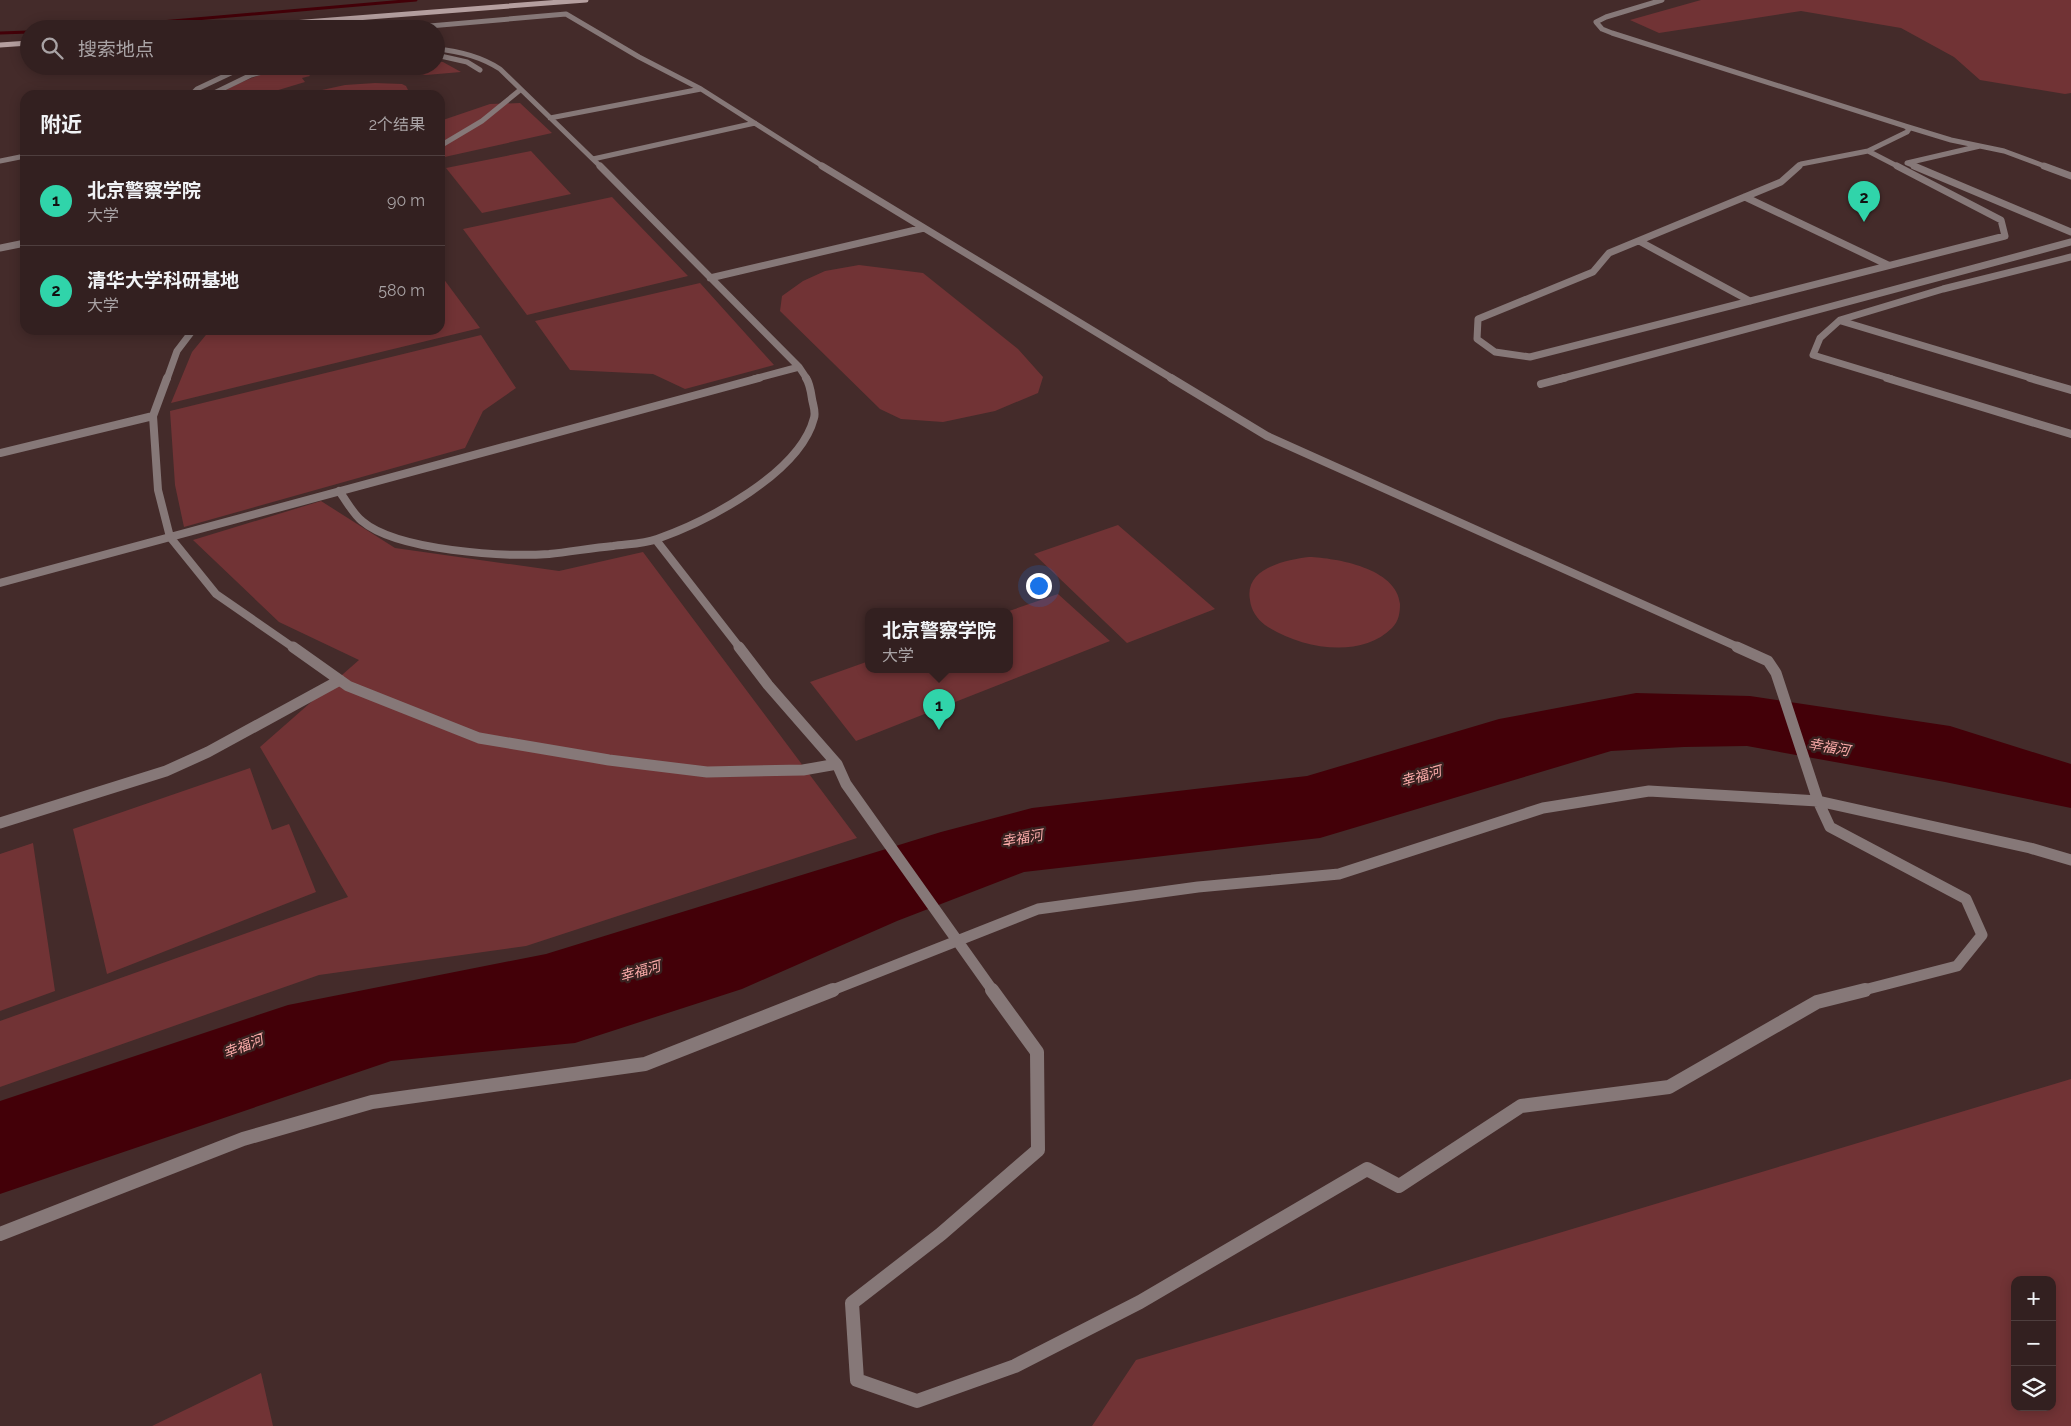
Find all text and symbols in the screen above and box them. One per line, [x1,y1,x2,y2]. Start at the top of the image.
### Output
search box [20,20,445,75]
icon: search [38,34,66,62]
text: 搜索地点 [78,38,154,60]
text: 附近 [40,112,82,137]
text: 2个结果 [369,115,425,134]
text: 北京警察学院 [87,179,201,201]
pin: 2 [1848,181,1880,222]
text: 1 [52,191,60,210]
text: 90 m [387,191,425,210]
text: 大学 [87,206,119,225]
text: 清华大学科研基地 [87,269,239,291]
text: 2 [51,281,61,300]
text: 580 m [378,281,425,300]
text: 大学 [87,296,119,315]
your location [1026,573,1052,599]
popup [865,608,1013,673]
text: 北京警察学院 [882,619,996,641]
text: 大学 [882,646,914,665]
pin: 1 [923,689,955,730]
water label: 幸福河 [1807,735,1854,759]
water label: 幸福河 [1399,762,1446,789]
water label: 幸福河 [1000,826,1047,850]
water label: 幸福河 [618,957,665,984]
water label: 幸福河 [221,1030,268,1061]
map controls [2011,1276,2056,1411]
button: + [2011,1276,2056,1321]
button: − [2011,1321,2056,1366]
button: layers [2011,1366,2056,1411]

